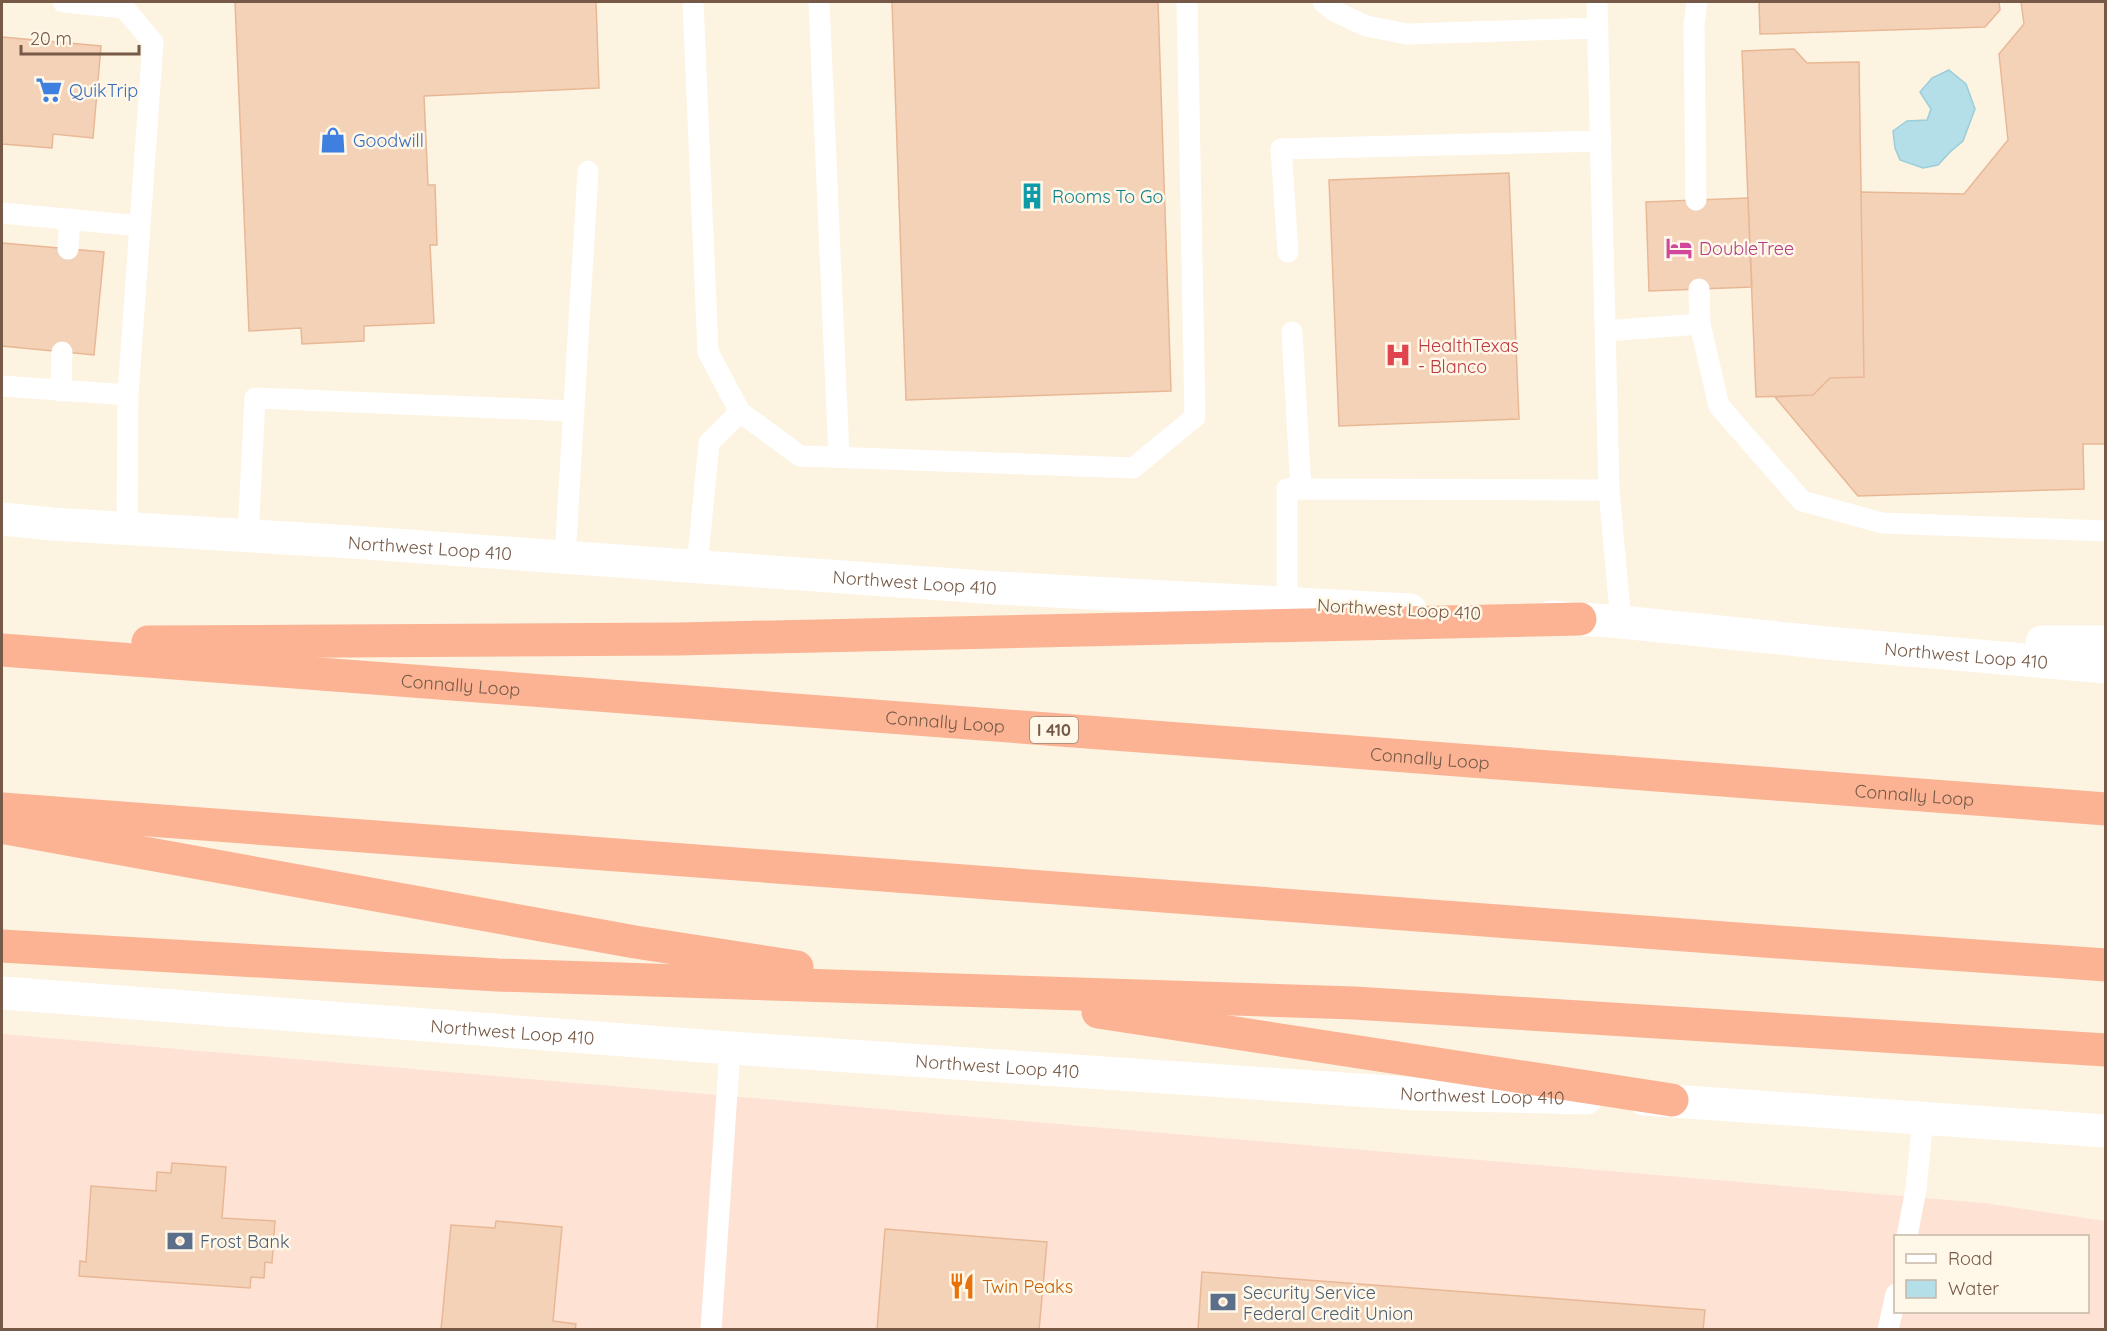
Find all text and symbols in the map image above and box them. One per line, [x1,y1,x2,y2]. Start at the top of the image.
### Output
scale bar [21,18,140,56]
text: 20 m [30,27,72,50]
supermarket icon: QuikTrip [34,75,64,105]
place label: QuikTrip [69,79,138,102]
shop icon: Goodwill [318,125,348,155]
place label: Goodwill [353,129,424,152]
building icon: Rooms To Go [1017,181,1047,211]
place label: Rooms To Go [1052,185,1163,208]
hotel icon: DoubleTree [1664,233,1694,263]
place label: DoubleTree [1699,237,1794,260]
place label: HealthTexas - Blanco [1418,334,1519,378]
hospital icon: HealthTexas - Blanco [1383,340,1413,370]
street label: Northwest Loop 410 [347,530,513,565]
street label: Northwest Loop 410 [832,565,998,599]
street label: Northwest Loop 410 [1316,593,1482,625]
street label: Northwest Loop 410 [1883,636,2049,673]
street label: Connally Loop [400,669,521,701]
street label: Connally Loop [885,705,1006,737]
road number: I 410 [1030,717,1078,743]
street label: Connally Loop [1369,742,1491,774]
street label: Connally Loop [1854,779,1975,811]
street label: Northwest Loop 410 [430,1014,595,1049]
street label: Northwest Loop 410 [915,1049,1080,1083]
street label: Northwest Loop 410 [1399,1081,1565,1109]
bank icon: Frost Bank [165,1226,195,1256]
place label: Frost Bank [200,1230,290,1253]
legend [1894,1235,2089,1313]
text: Road [1948,1247,1993,1270]
restaurant icon: Twin Peaks [947,1271,977,1301]
place label: Twin Peaks [982,1275,1073,1298]
text: Water [1948,1277,1999,1300]
place label: Security Service Federal Credit Union [1243,1281,1413,1325]
bank icon: Security Service Federal Credit Union [1208,1287,1238,1317]

